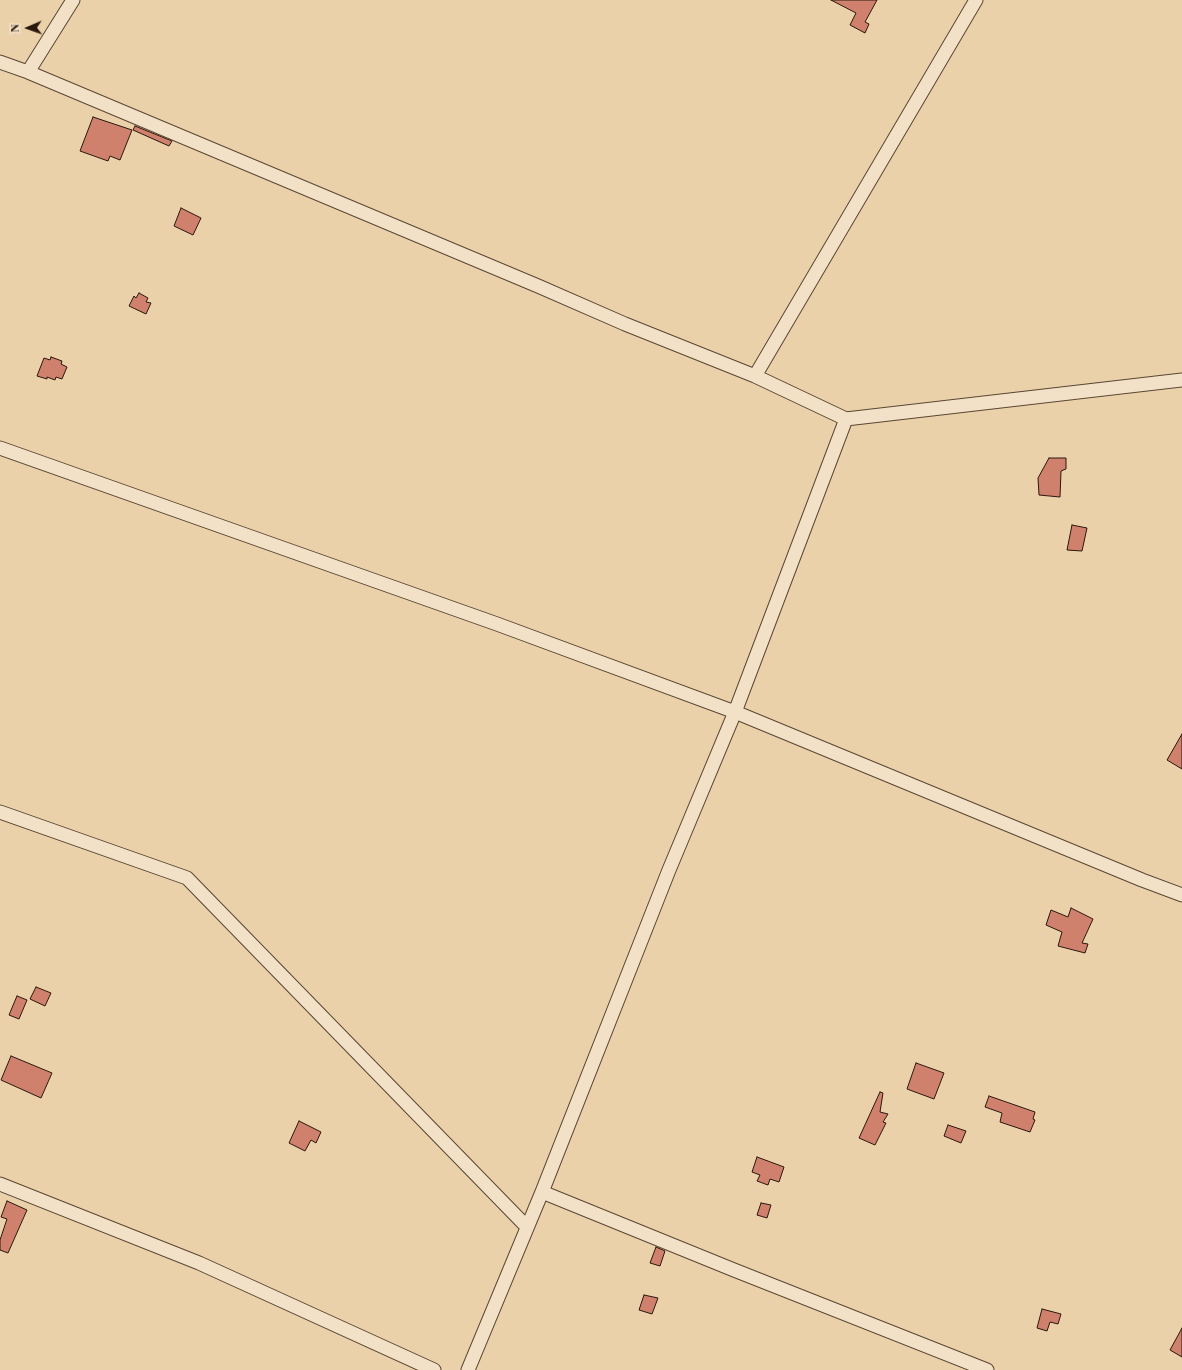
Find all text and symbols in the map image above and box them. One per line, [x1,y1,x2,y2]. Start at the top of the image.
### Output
north arrow [8,8,48,48]
text: N [9,24,23,33]

